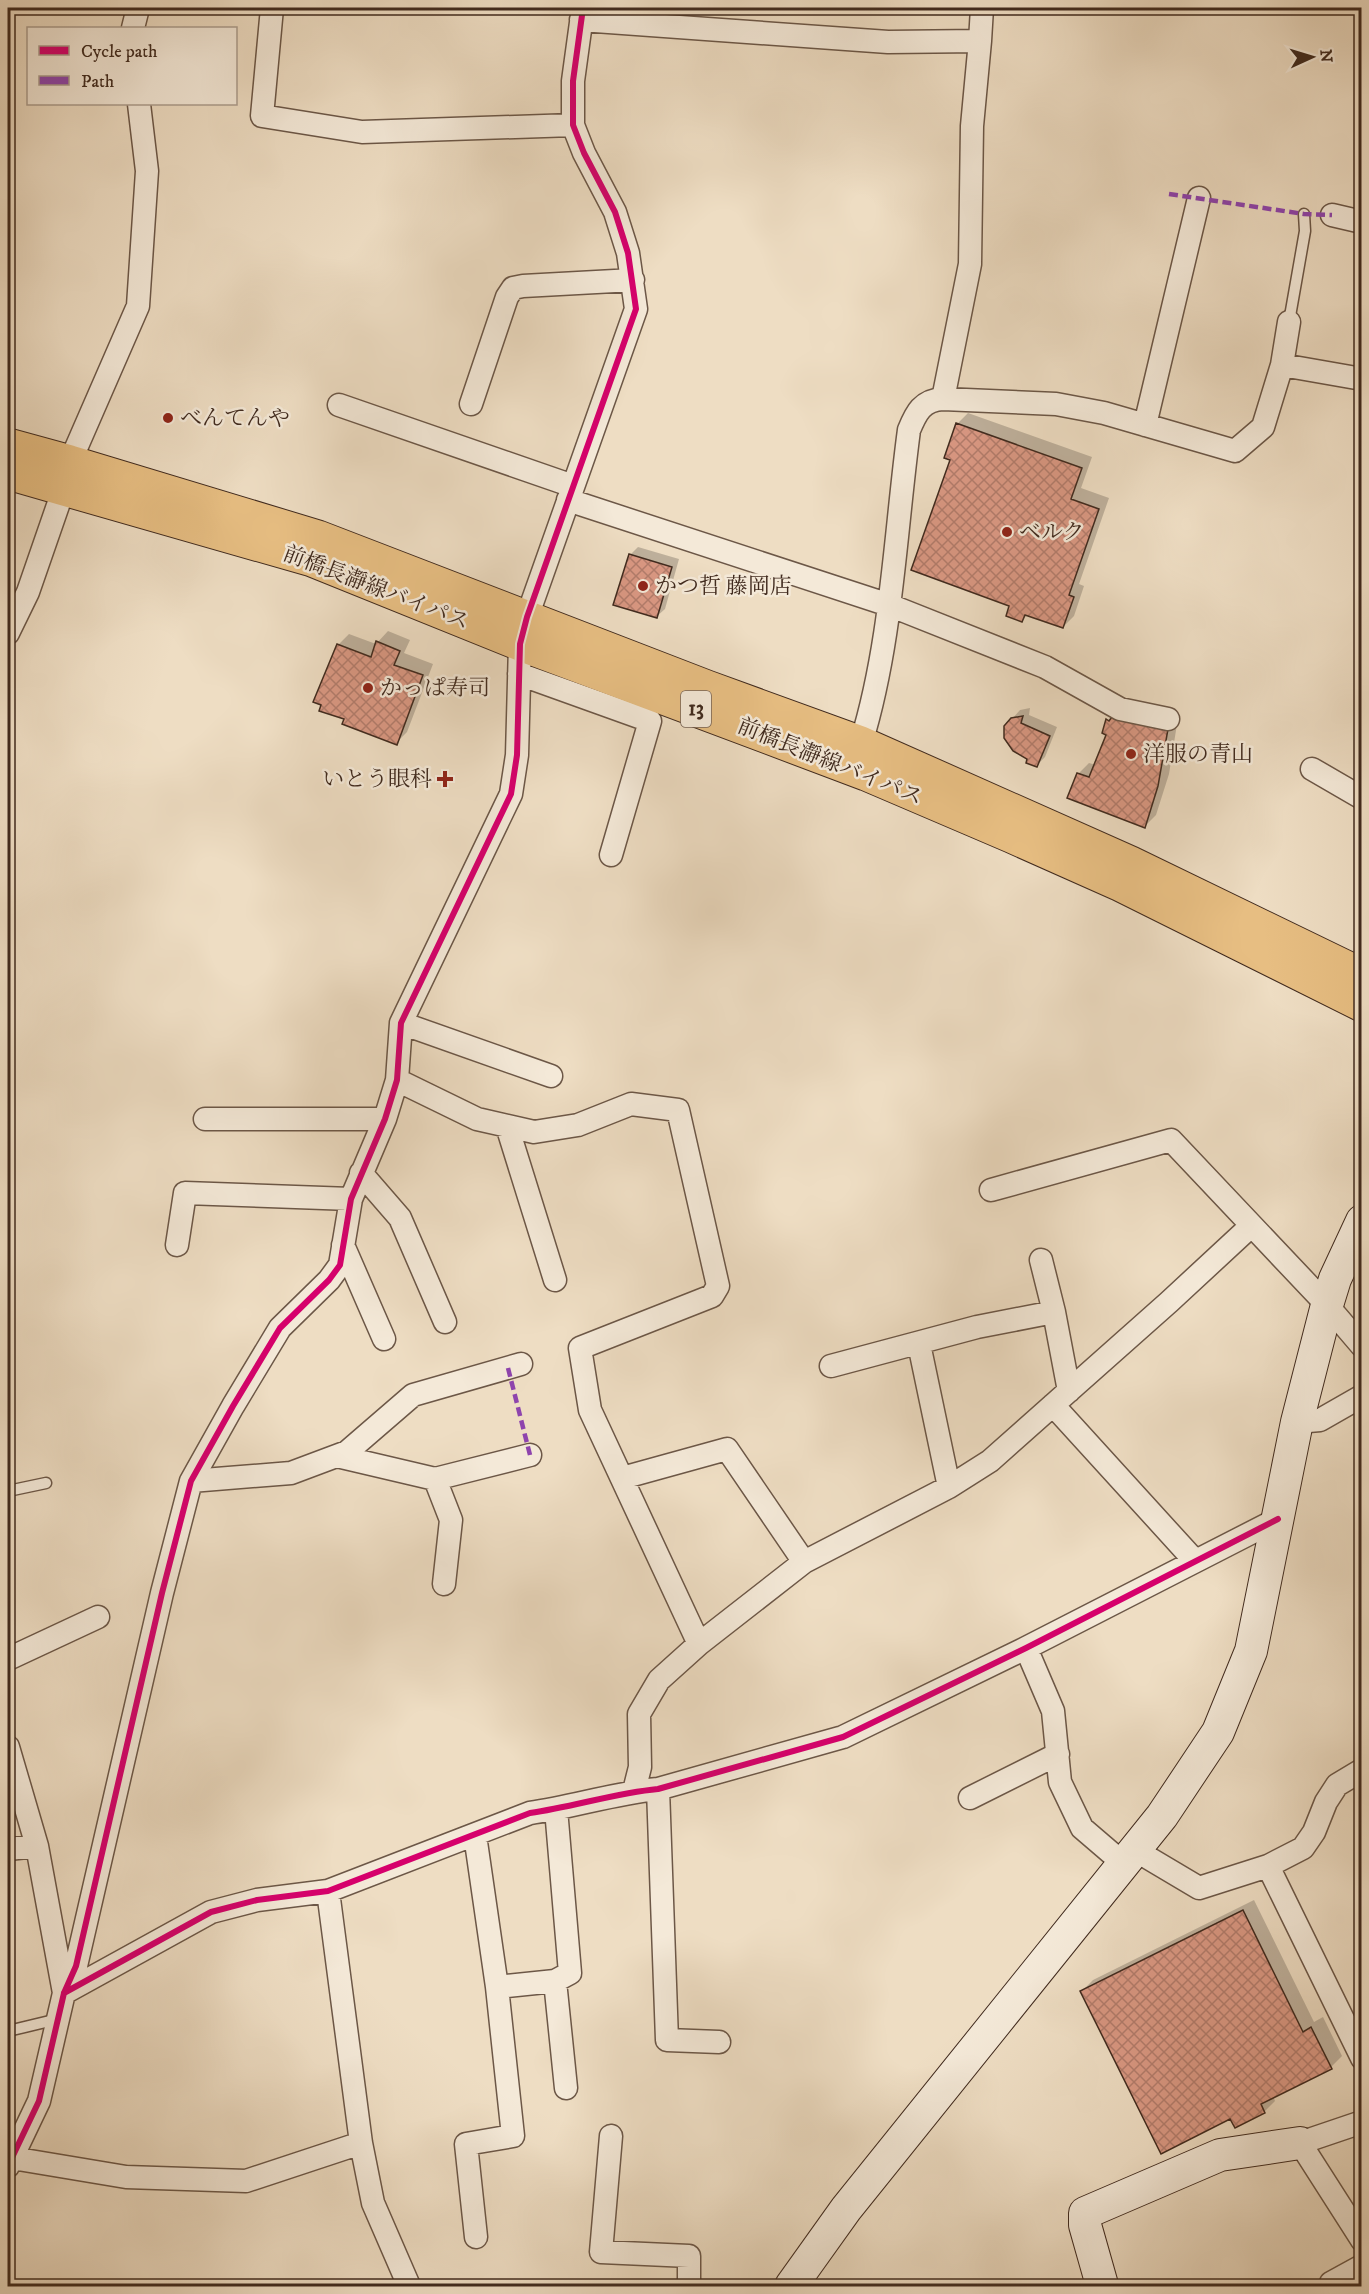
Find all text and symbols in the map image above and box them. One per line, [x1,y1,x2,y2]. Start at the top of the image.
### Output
legend [27,27,237,105]
north arrow [1282,27,1342,87]
text: Cycle path [81,41,158,63]
text: N [1316,49,1336,63]
text: Path [81,71,115,93]
place label: べんてんや [180,405,290,432]
marker: べんてんや [161,411,175,425]
place label: ベルク [1019,519,1085,546]
marker: ベルク [1000,525,1014,539]
street label: 前橋長瀞線バイパス [279,540,473,636]
place label: かつ哲 藤岡店 [655,573,792,600]
marker: かつ哲 藤岡店 [636,579,650,593]
place label: かっぱ寿司 [380,675,490,702]
marker: かっぱ寿司 [361,681,375,695]
road number: 13 [681,691,711,727]
street label: 前橋長瀞線バイパス [733,712,927,812]
place label: 洋服の青山 [1143,741,1253,768]
marker: 洋服の青山 [1124,747,1138,761]
place label: いとう眼科 [322,766,432,793]
marker: いとう眼科 [436,770,454,788]

